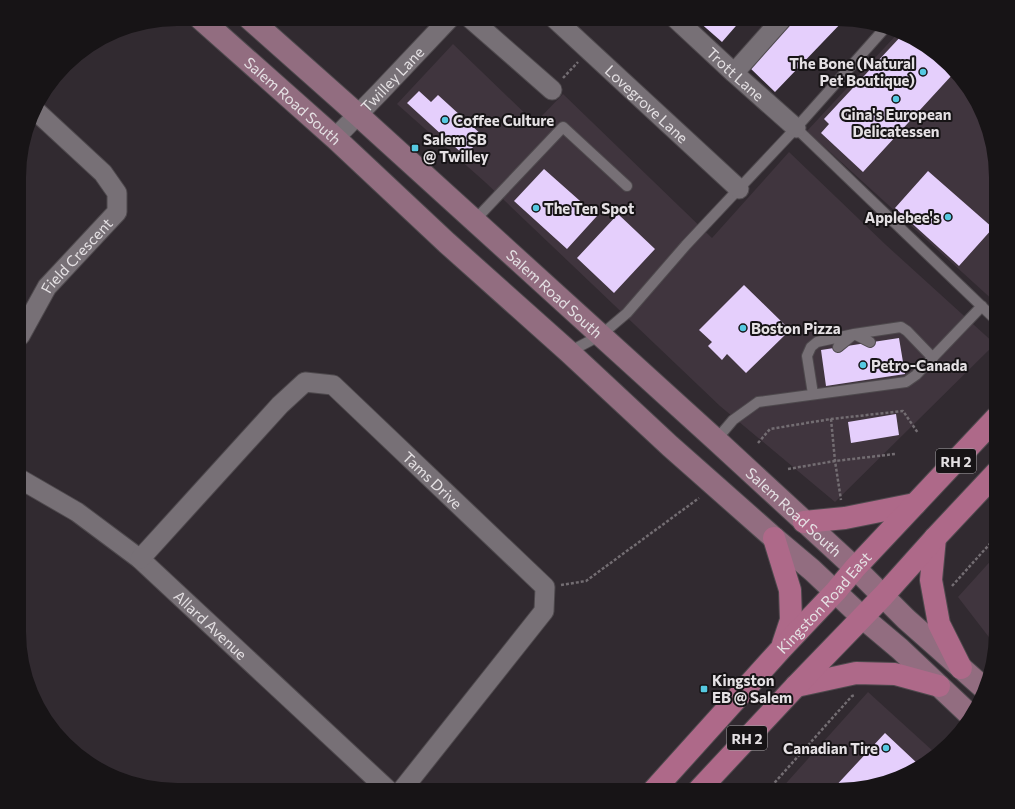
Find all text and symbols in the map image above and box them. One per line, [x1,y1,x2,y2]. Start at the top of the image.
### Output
street label: Twilley Lane [357,43,427,116]
street label: Trott Lane [703,43,768,105]
street label: Salem Road South [241,53,345,148]
place label: The Bone (Natural Pet Boutique) [789,54,915,89]
street label: Lovegrove Lane [602,61,692,147]
marker: The Bone (Natural Pet Boutique) [918,67,928,77]
marker: Gina's European Delicatessen [891,94,901,104]
place label: Gina's European Delicatessen [841,105,951,140]
place label: Coffee Culture [453,111,554,129]
marker: Coffee Culture [440,115,450,125]
place label: Salem SB @ Twilley [423,130,490,165]
marker: Salem SB @ Twilley [410,143,420,153]
place label: The Ten Spot [544,199,634,217]
marker: The Ten Spot [531,203,541,213]
place label: Applebee's [864,208,940,226]
marker: Applebee's [943,212,953,222]
street label: Field Crescent [37,214,116,296]
street label: Salem Road South [503,245,606,342]
place label: Boston Pizza [751,319,841,337]
marker: Boston Pizza [738,323,748,333]
place label: Petro-Canada [871,356,968,374]
marker: Petro-Canada [858,360,868,370]
street label: Tams Drive [399,448,466,513]
road number: RH 2 [936,449,976,473]
street label: Salem Road South [743,463,845,560]
street label: Kingston Road East [773,548,875,657]
street label: Allard Avenue [170,586,251,663]
place label: Kingston EB @ Salem [712,671,792,706]
marker: Kingston EB @ Salem [699,684,709,694]
road number: RH 2 [727,726,767,750]
place label: Canadian Tire [783,739,878,757]
marker: Canadian Tire [881,743,891,753]

